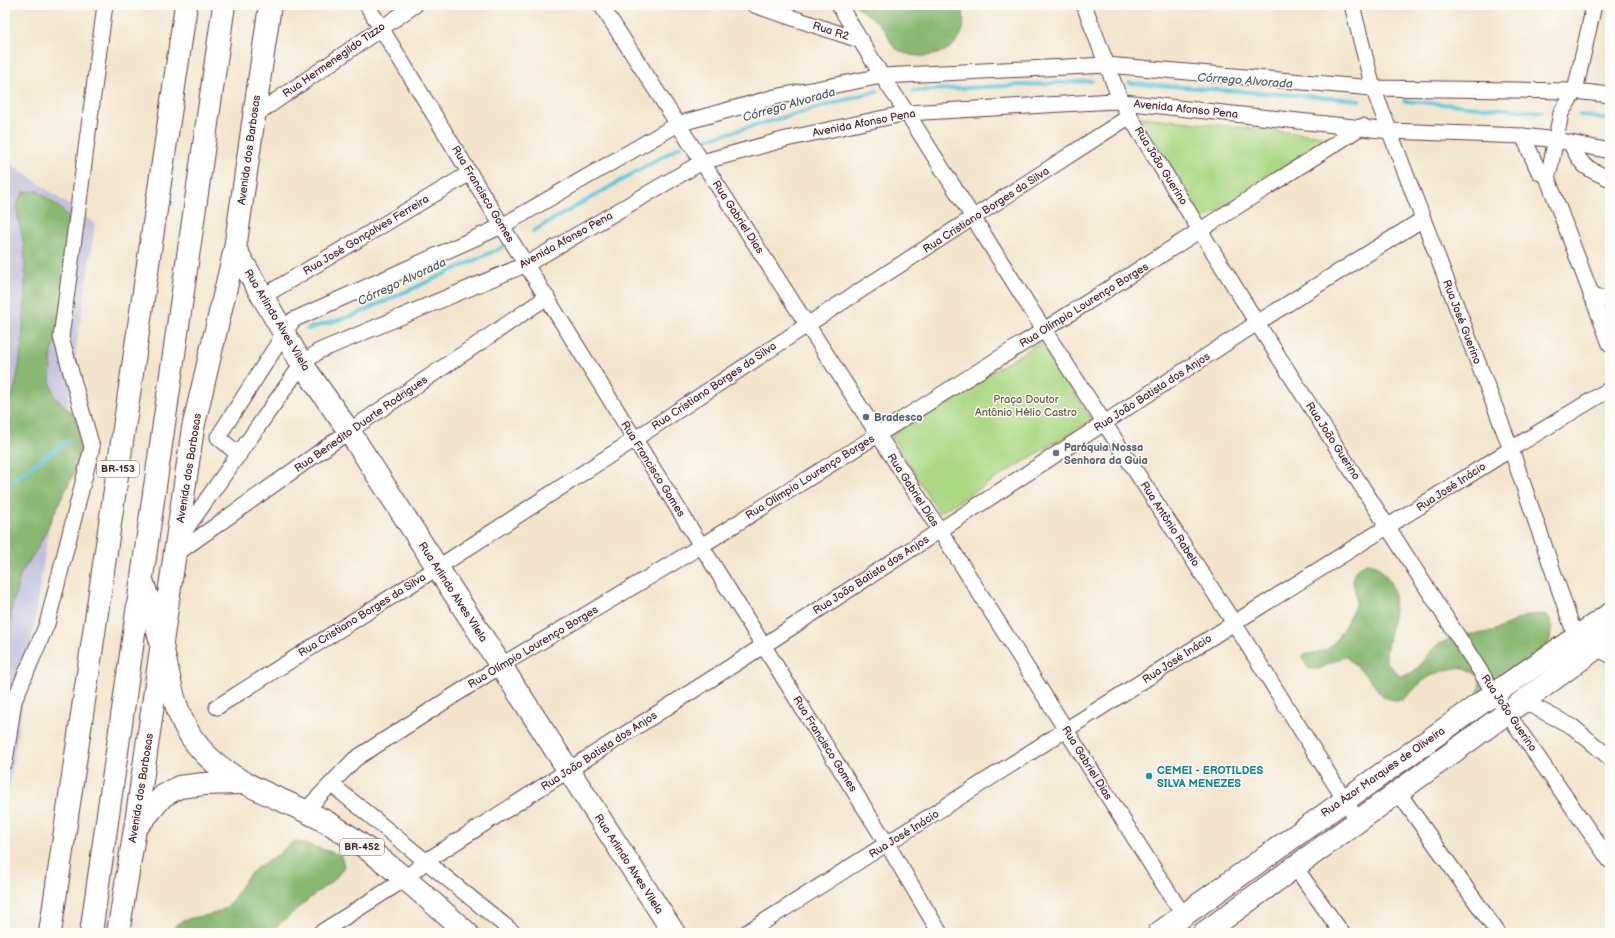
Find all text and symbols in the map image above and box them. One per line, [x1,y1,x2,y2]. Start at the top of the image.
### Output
street label: Rua R2 [811,19,851,43]
street label: Rua Hermenegildo Tizzo [280,20,388,100]
water label: Córrego Alvorada [1197,70,1293,92]
water label: Córrego Alvorada [741,85,837,125]
street label: Avenida dos Barbosas [235,94,263,206]
street label: Avenida Afonso Pena [1133,97,1239,121]
street label: Avenida Afonso Pena [811,107,917,139]
street label: Rua João Guerino [1132,124,1190,208]
street label: Rua Francisco Gomes [449,143,517,245]
street label: Rua Cristiano Borges da Silva [921,164,1051,256]
street label: Rua Gabriel Dias [710,178,767,256]
street label: Rua José Gonçalves Ferreira [301,192,431,278]
street label: Avenida Afonso Pena [517,209,615,271]
water label: Córrego Alvorada [355,255,449,309]
street label: Rua Olímpio Lourenço Borges [1017,260,1151,350]
street label: Rua Arlindo Alves Vilela [241,267,313,373]
street label: Rua José Guerino [1440,278,1484,366]
street label: Rua Cristiano Borges da Silva [649,339,779,433]
street label: Rua João Batista dos Anjos [1092,349,1213,434]
street label: Rua Benedito Duarte Rodrigues [292,373,430,475]
park label: Praça Doutor Antônio Hélio Castro [975,393,1077,419]
street label: Rua João Guerino [1303,400,1363,482]
place label: Bradesco [874,411,923,424]
street label: Avenida dos Barbosas [174,412,204,524]
marker: Bradesco [861,412,871,422]
street label: Rua Francisco Gomes [618,419,688,520]
street label: Rua Olímpio Lourenço Borges [743,432,877,522]
place label: Paróquia Nossa Senhora da Guia [1064,441,1148,467]
marker: Paróquia Nossa Senhora da Guia [1051,448,1061,458]
street label: Rua Gabriel Dias [885,451,942,529]
street label: Rua José Inácio [1414,460,1488,514]
road number: BR-153 [97,461,139,477]
street label: Rua Antônio Rabelo [1138,479,1202,569]
street label: Rua João Batista dos Anjos [811,532,932,617]
street label: Rua Arlindo Alves Vilela [416,540,490,644]
street label: Rua Cristiano Borges da Silva [296,570,428,660]
street label: Rua Olímpio Lourenço Borges [466,603,601,691]
street label: Rua José Inácio [1140,632,1214,686]
street label: Rua João Guerino [1479,672,1539,754]
street label: Rua Francisco Gomes [790,694,860,795]
street label: Rua João Batista dos Anjos [539,708,660,793]
street label: Rua Gabriel Dias [1059,724,1115,803]
street label: Rua Azor Marques de Oliveira [1319,724,1447,820]
street label: Avenida dos Barbosas [126,732,156,844]
place label: CEMEI - EROTILDES SILVA MENEZES [1157,764,1263,790]
marker: CEMEI - EROTILDES SILVA MENEZES [1144,771,1154,781]
street label: Rua José Inácio [867,807,941,861]
street label: Rua Arlindo Alves Vilela [592,812,666,916]
road number: BR-452 [340,839,384,855]

